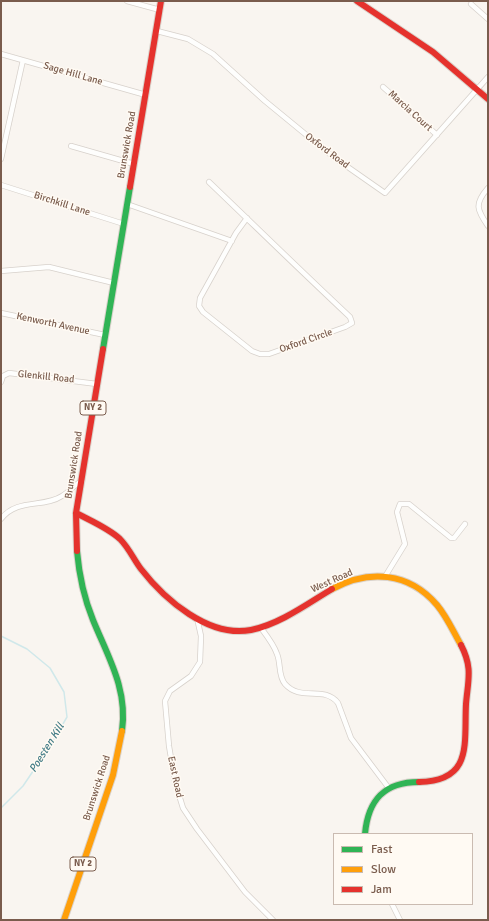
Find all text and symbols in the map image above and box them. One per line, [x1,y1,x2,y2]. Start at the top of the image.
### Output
street label: Sage Hill Lane [42,60,104,88]
street label: Marcia Court [385,88,435,134]
street label: Brunswick Road [115,110,139,180]
street label: Oxford Road [303,131,351,171]
street label: Birchkill Lane [32,189,92,219]
street label: Kenworth Avenue [15,310,91,338]
street label: Oxford Circle [278,326,334,356]
street label: Glenkill Road [17,368,75,386]
road number: NY 2 [80,401,106,415]
street label: Brunswick Road [63,430,85,500]
street label: West Road [309,566,355,596]
water label: Poesten Kill [27,721,67,775]
street label: Brunswick Road [81,754,113,822]
street label: East Road [165,755,185,799]
legend [333,833,473,905]
text: Fast [371,842,392,857]
road number: NY 2 [70,857,96,871]
text: Slow [371,862,396,877]
text: Jam [371,882,392,897]

